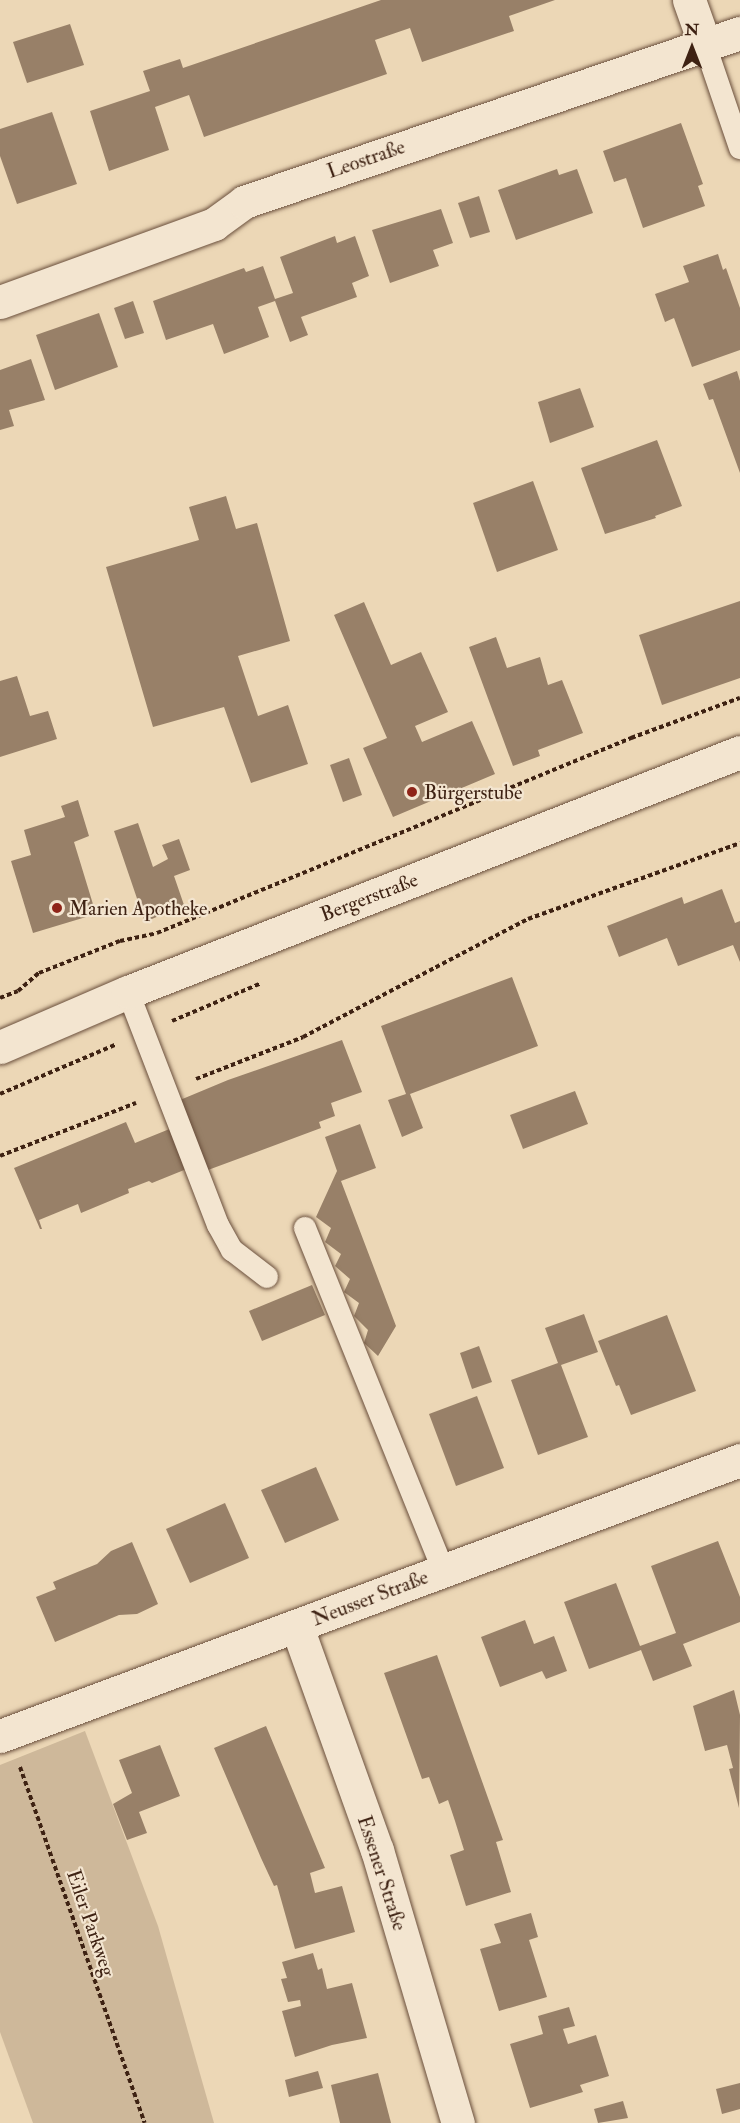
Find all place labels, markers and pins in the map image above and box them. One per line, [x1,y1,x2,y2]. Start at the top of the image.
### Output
place label: Bürgerstube [424,780,522,804]
marker: Bürgerstube [405,785,419,799]
place label: Marien Apotheke [69,896,207,920]
marker: Marien Apotheke [50,901,64,915]

